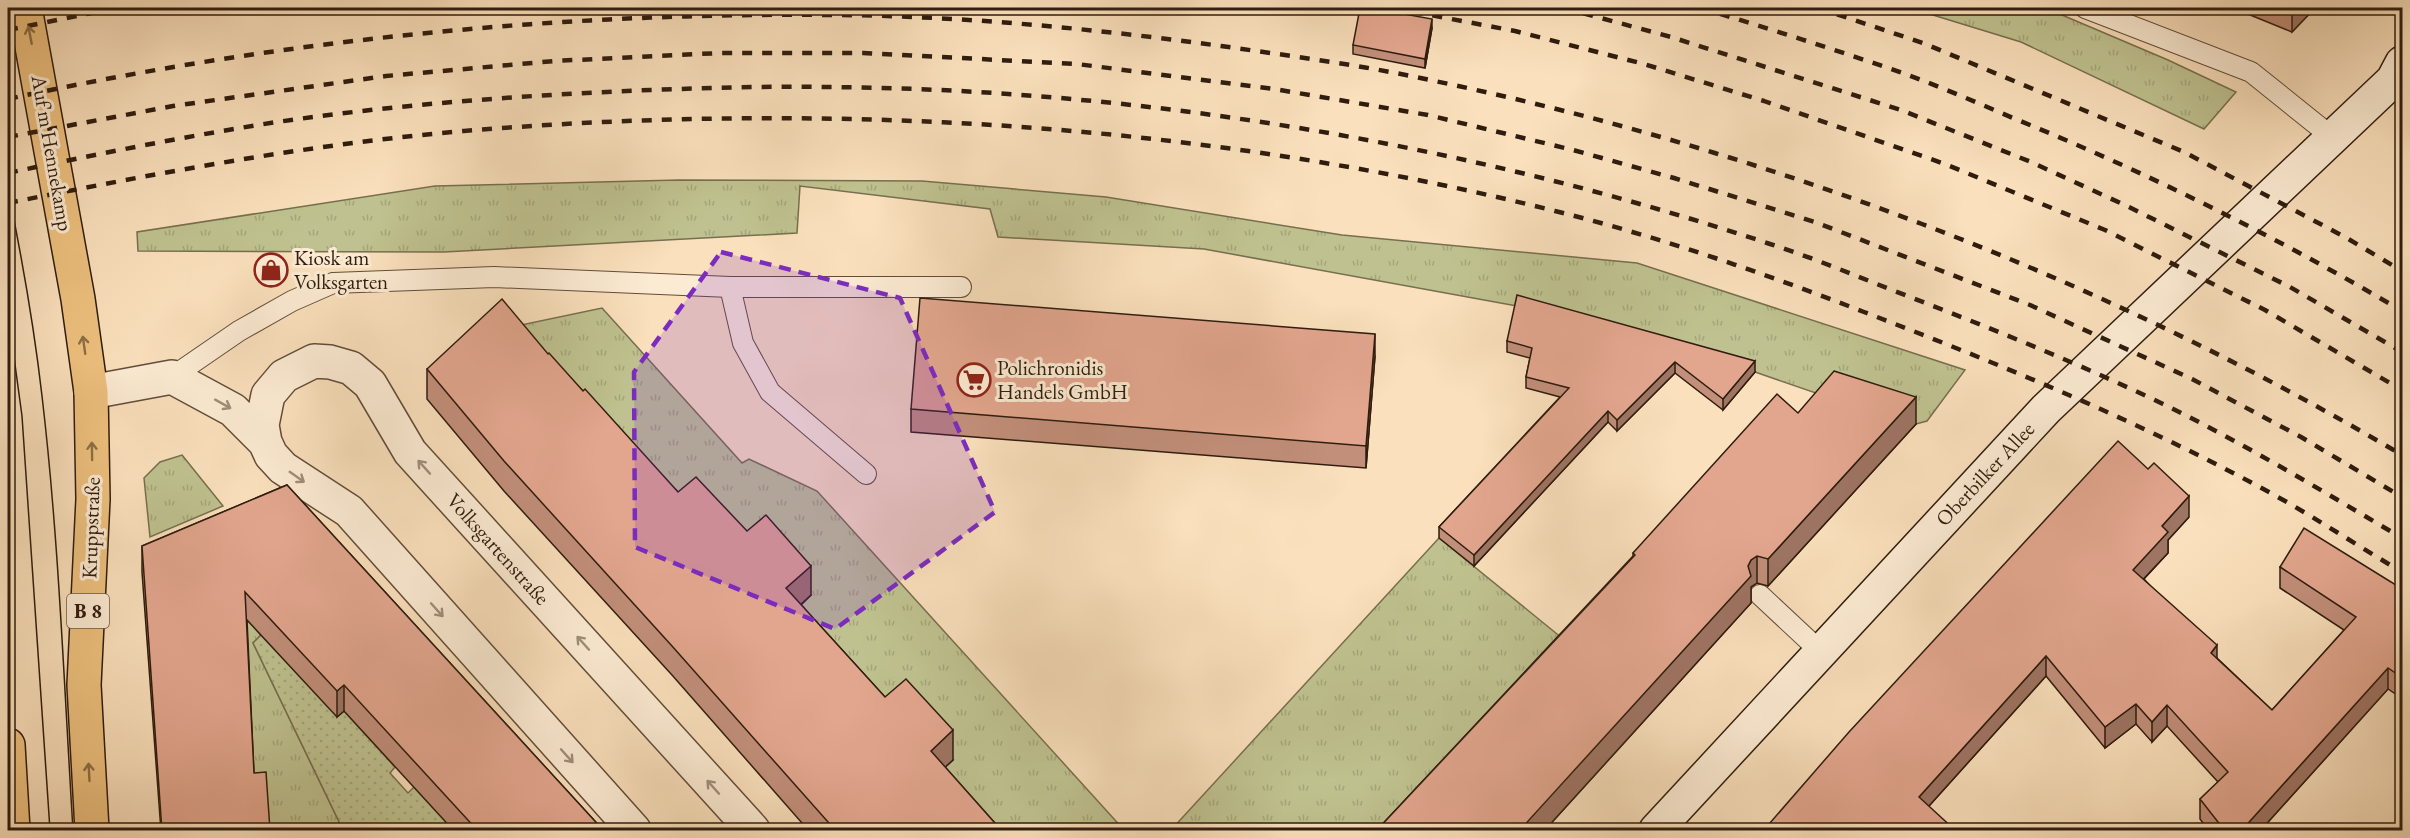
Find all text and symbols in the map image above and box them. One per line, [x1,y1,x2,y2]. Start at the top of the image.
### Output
one-way arrow [24,26,35,45]
street label: Auf'm Hennekamp [25,72,80,233]
place label: Kiosk am Volksgarten [294,244,388,295]
shop icon: Kiosk am Volksgarten [253,252,289,288]
one-way arrow [79,336,90,356]
place label: Polichronidis Handels GmbH [997,354,1128,405]
supermarket icon: Polichronidis Handels GmbH [956,362,992,398]
one-way arrow [213,399,231,410]
street label: Oberbilker Allee [1929,416,2040,532]
one-way arrow [86,442,98,462]
one-way arrow [417,460,431,475]
one-way arrow [288,471,305,484]
street label: Kruppstraße [75,477,106,579]
street label: Volksgartenstraße [441,487,556,610]
road number: B 8 [67,594,109,628]
one-way arrow [430,602,444,617]
one-way arrow [576,635,590,650]
one-way arrow [560,748,574,763]
one-way arrow [83,763,94,783]
one-way arrow [707,780,721,795]

